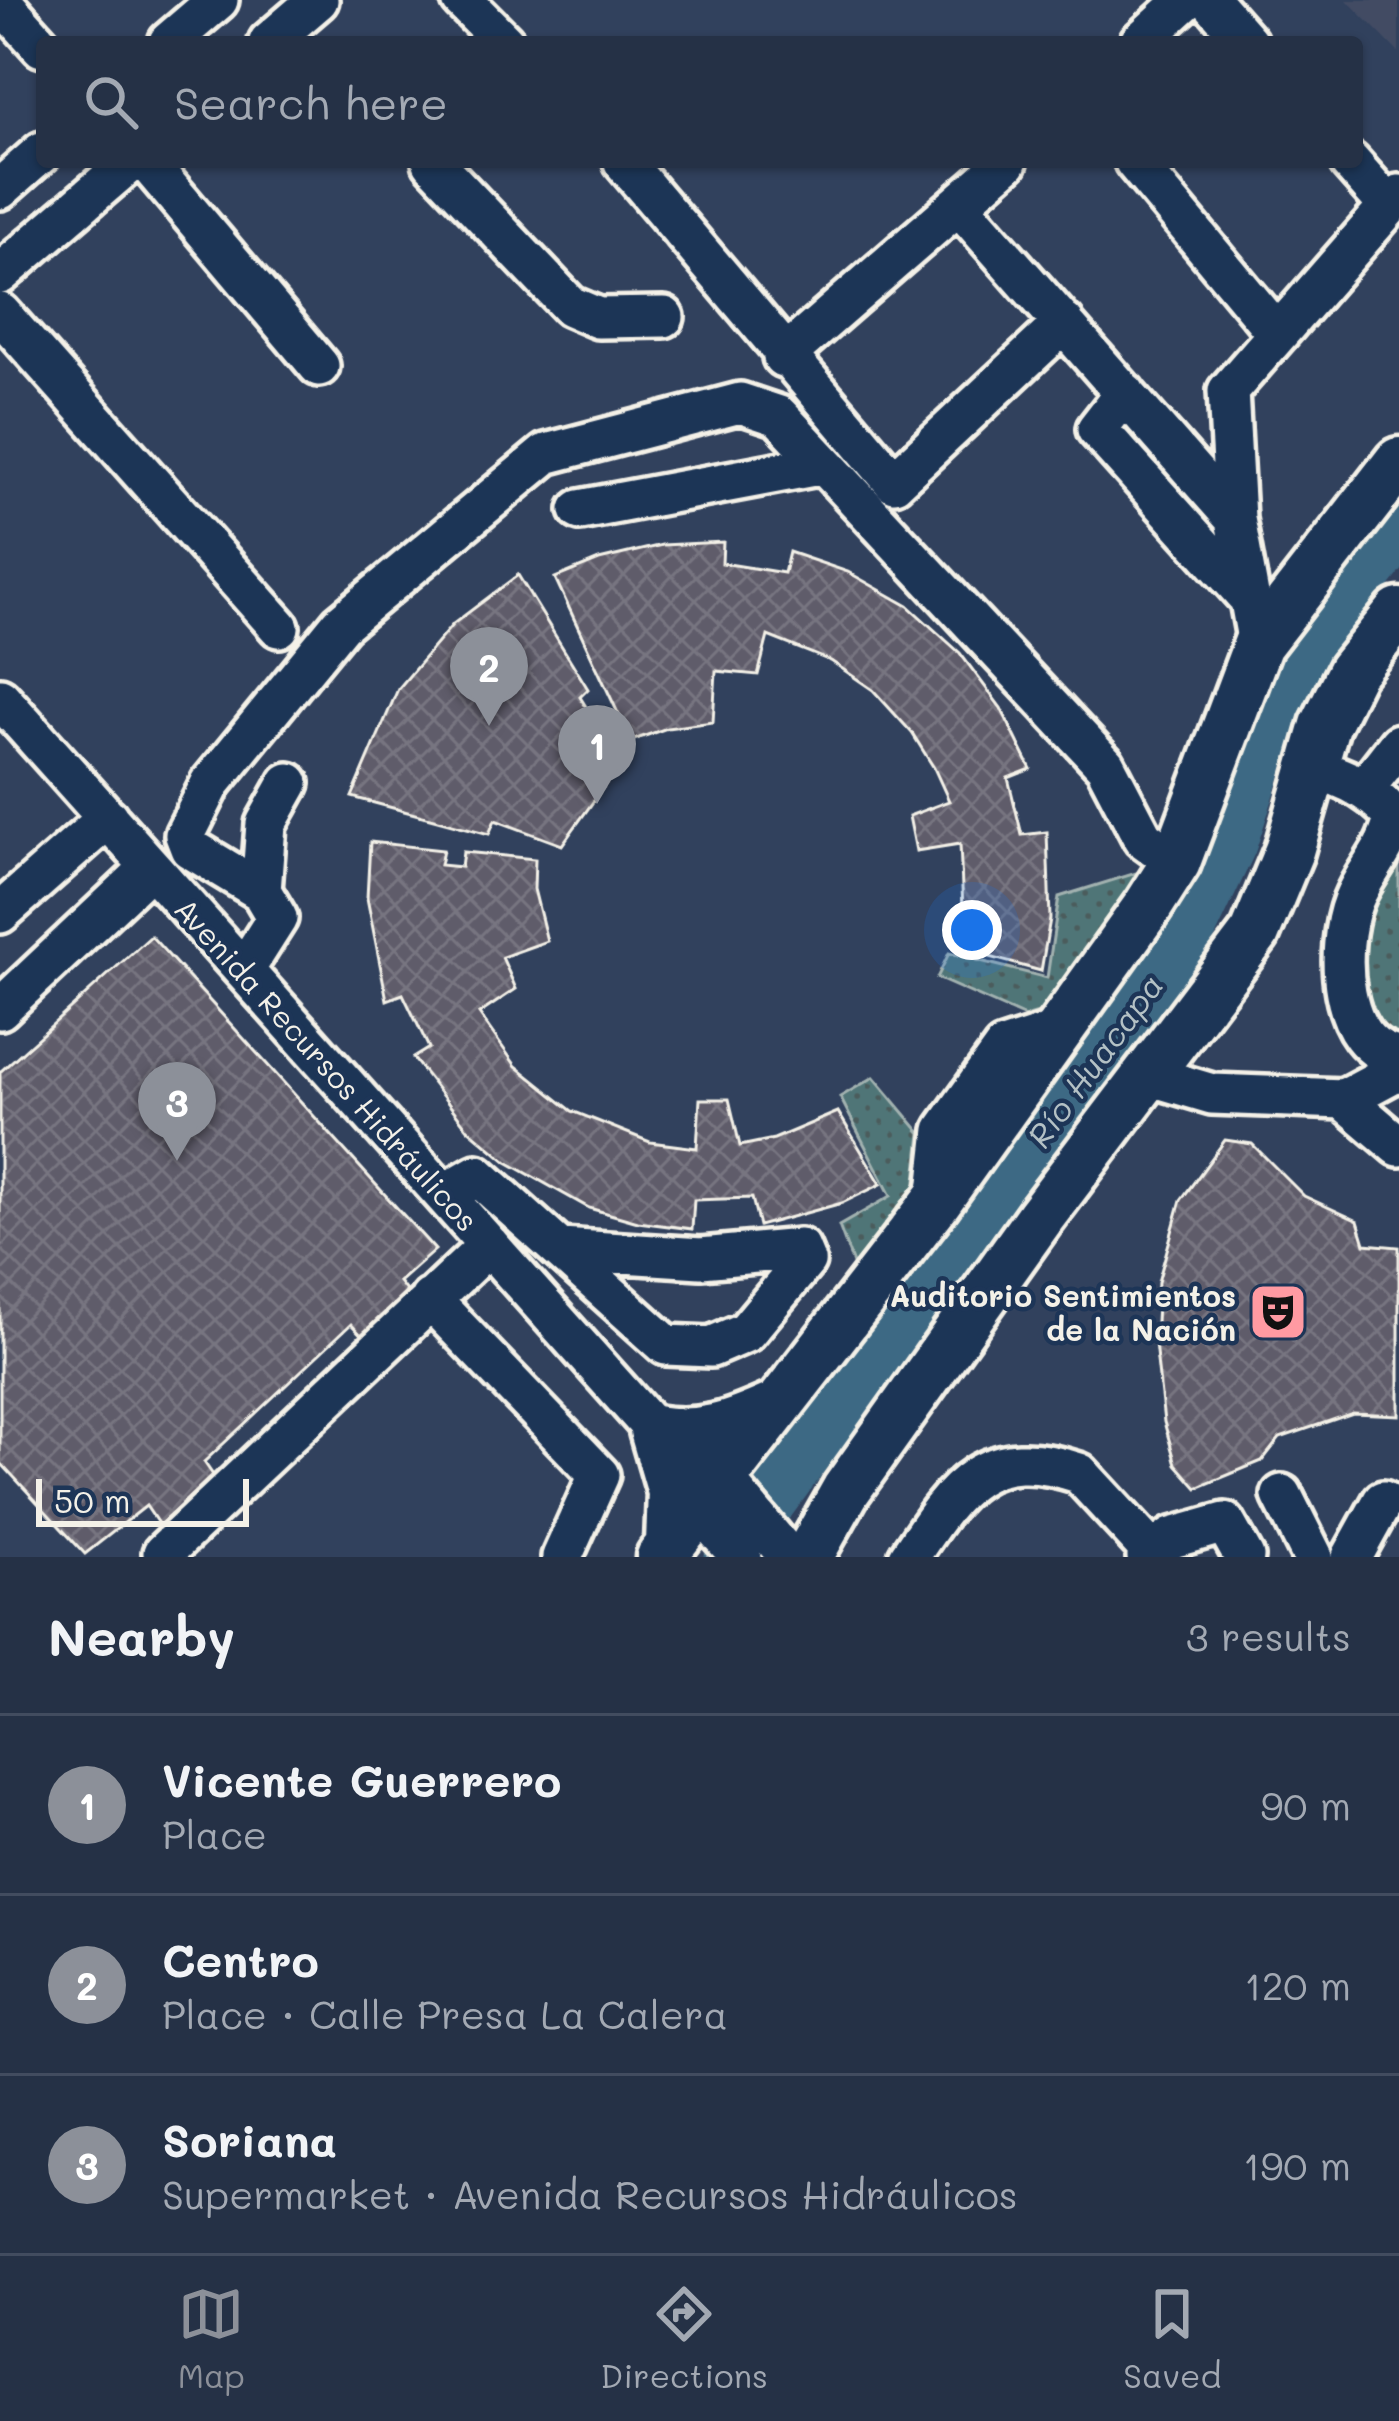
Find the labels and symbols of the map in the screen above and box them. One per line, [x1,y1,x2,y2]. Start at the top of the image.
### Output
pin: 2 [450,627,528,726]
pin: 1 [558,705,636,804]
street label: Avenida Recursos Hidráulicos [167,889,487,1239]
your location [942,900,1002,960]
water label: Río Huacapa [1016,965,1172,1155]
pin: 3 [138,1062,216,1161]
place label: Auditorio Sentimientos de la Nación [889,1275,1236,1349]
theatre icon: Auditorio Sentimientos de la Nación [1247,1281,1309,1343]
scale bar [36,1473,249,1526]

